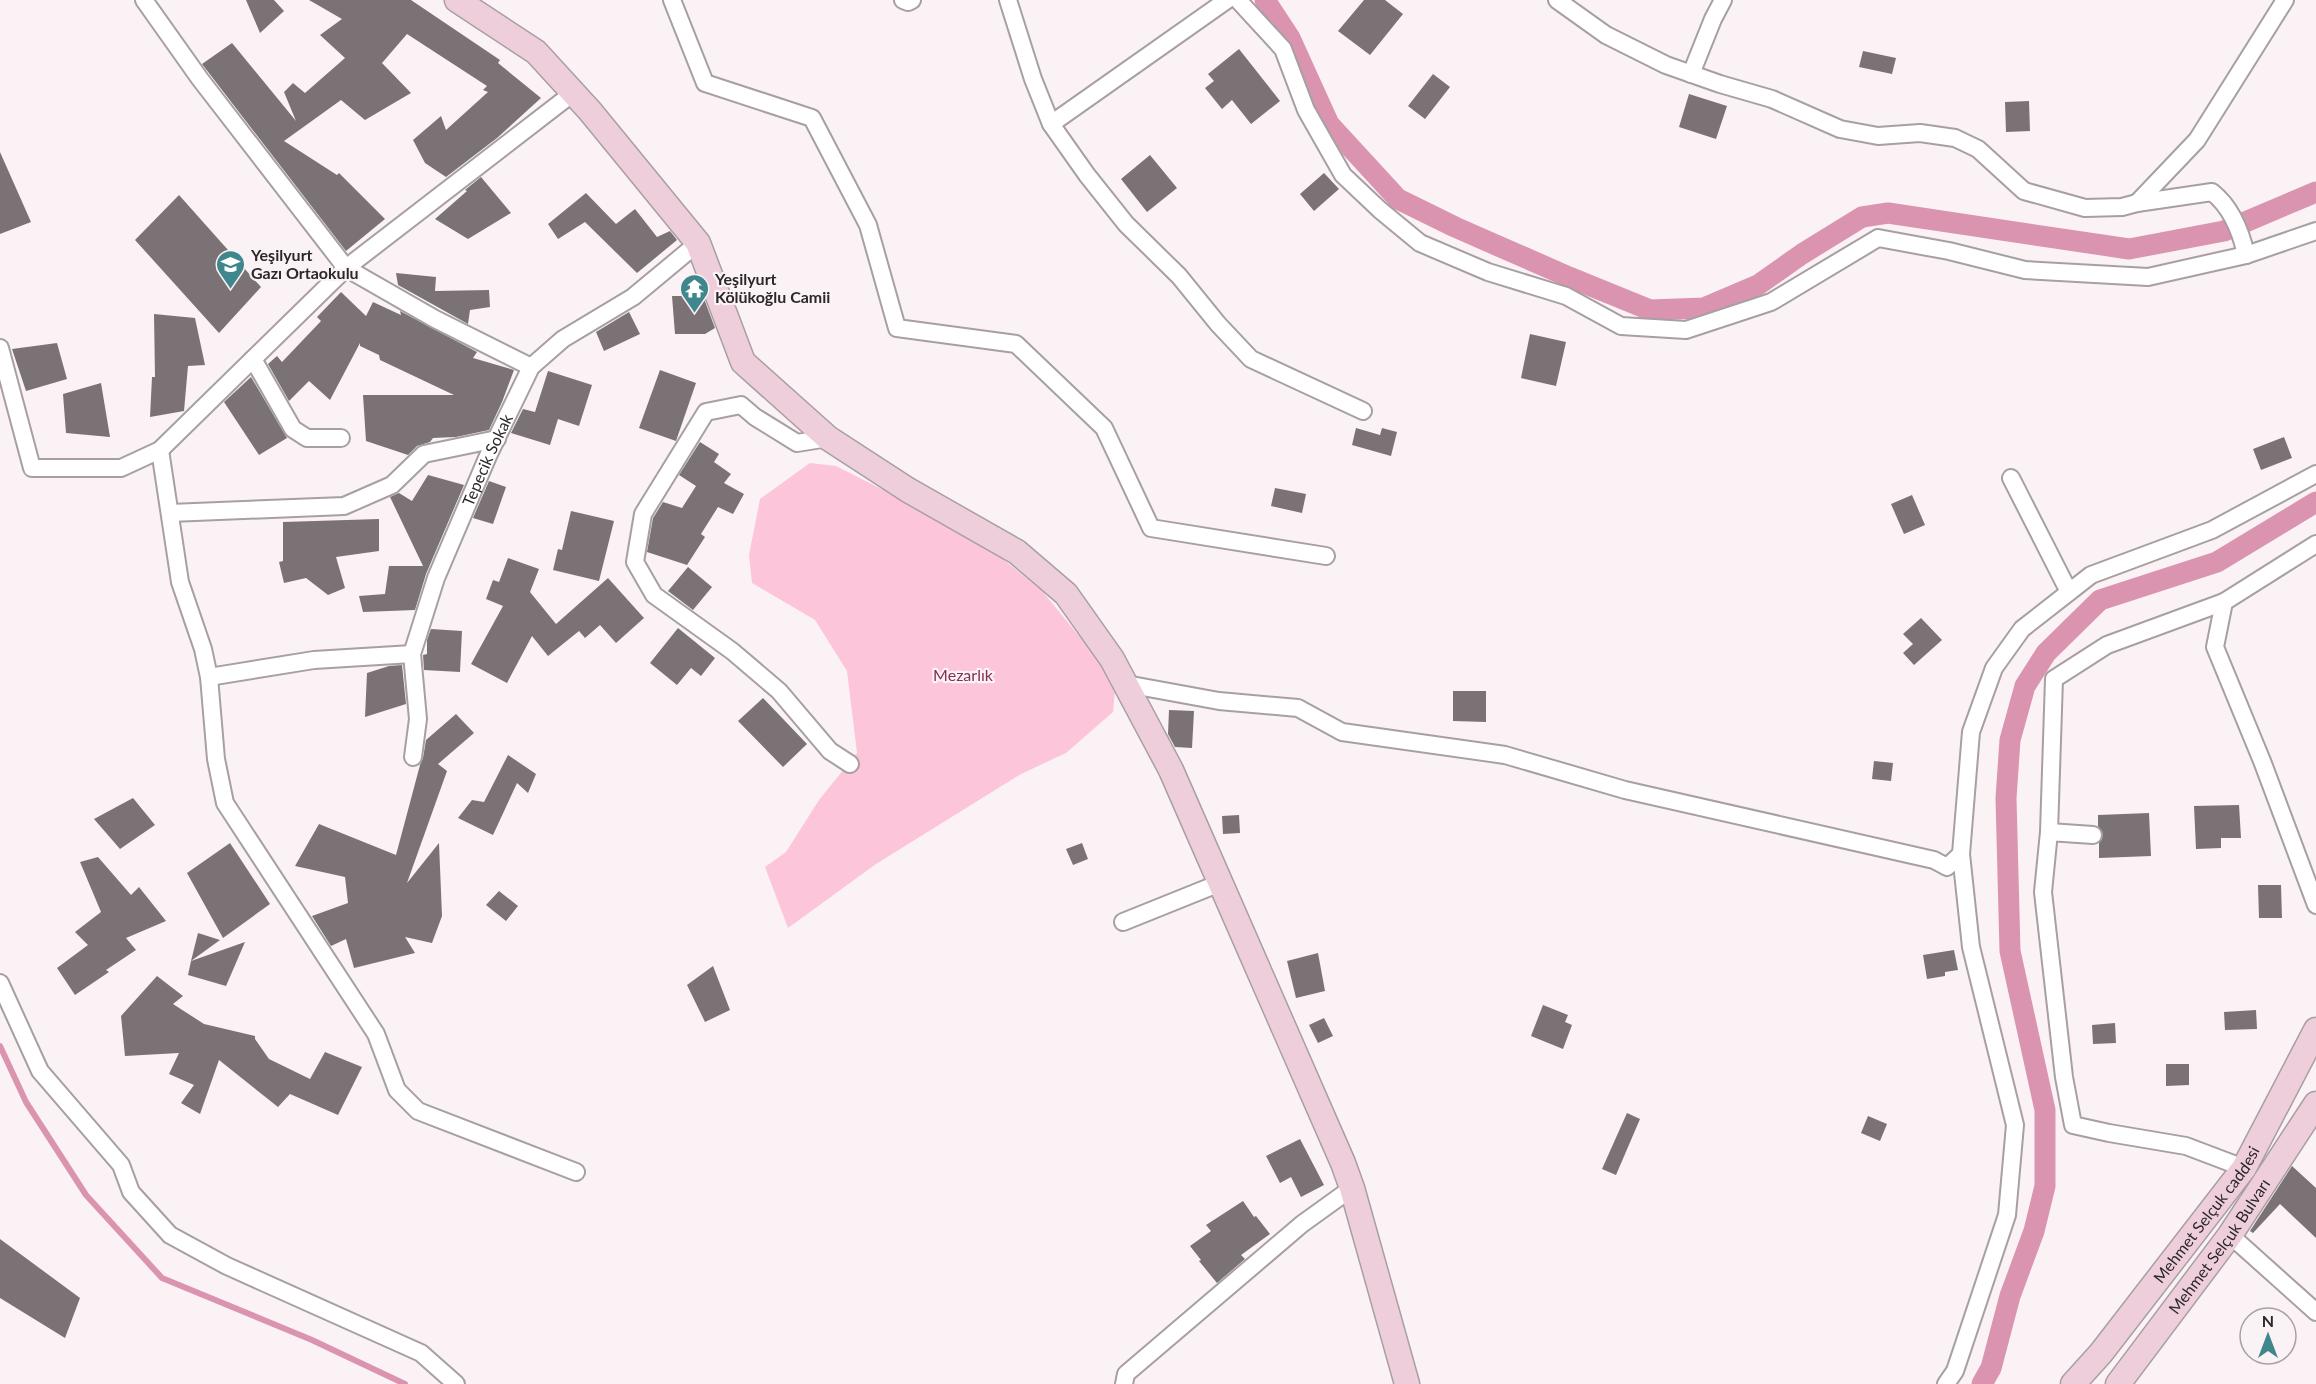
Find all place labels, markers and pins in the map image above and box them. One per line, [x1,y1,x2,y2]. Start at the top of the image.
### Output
place label: Yeşilyurt Gazı Ortaokulu [250,245,359,282]
school or university icon: Yeşilyurt Gazı Ortaokulu [214,248,246,290]
place label: Yeşilyurt Kölükoğlu Camii [714,269,830,306]
temple icon: Yeşilyurt Kölükoğlu Camii [678,272,710,314]

